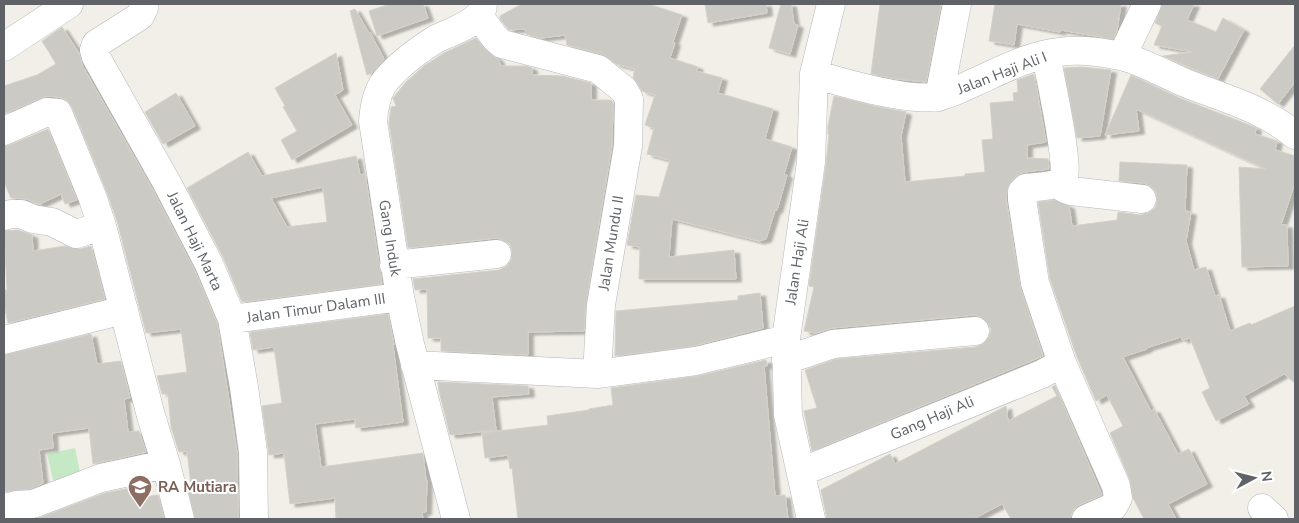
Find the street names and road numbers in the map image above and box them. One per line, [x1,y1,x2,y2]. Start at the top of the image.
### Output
street label: Jalan Haji Ali I [953,47,1050,100]
street label: Jalan Haji Marta [162,187,228,294]
street label: Jalan Mundu II [593,194,628,293]
street label: Gang Induk [374,198,406,278]
street label: Jalan Haji Ali [780,218,814,307]
street label: Jalan Timur Dalam III [244,288,387,328]
street label: Gang Haji Ali [887,391,977,445]

